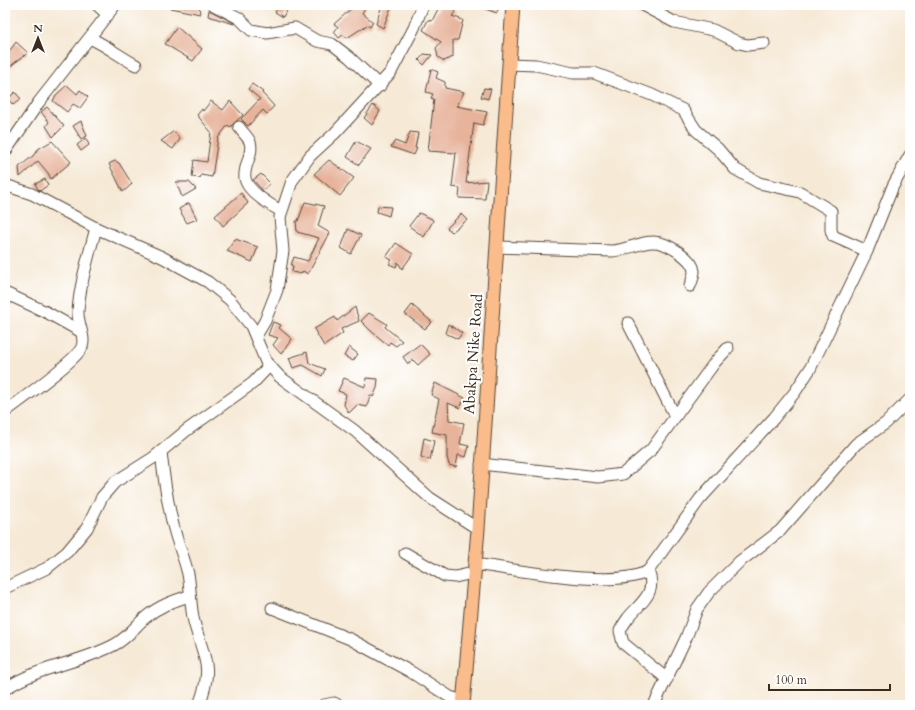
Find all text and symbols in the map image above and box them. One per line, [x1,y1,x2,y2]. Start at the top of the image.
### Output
north arrow [18,18,58,58]
text: N [33,21,43,36]
street label: Abakpa Nike Road [459,293,487,415]
scale bar [769,666,890,692]
text: 100 m [775,672,808,688]

